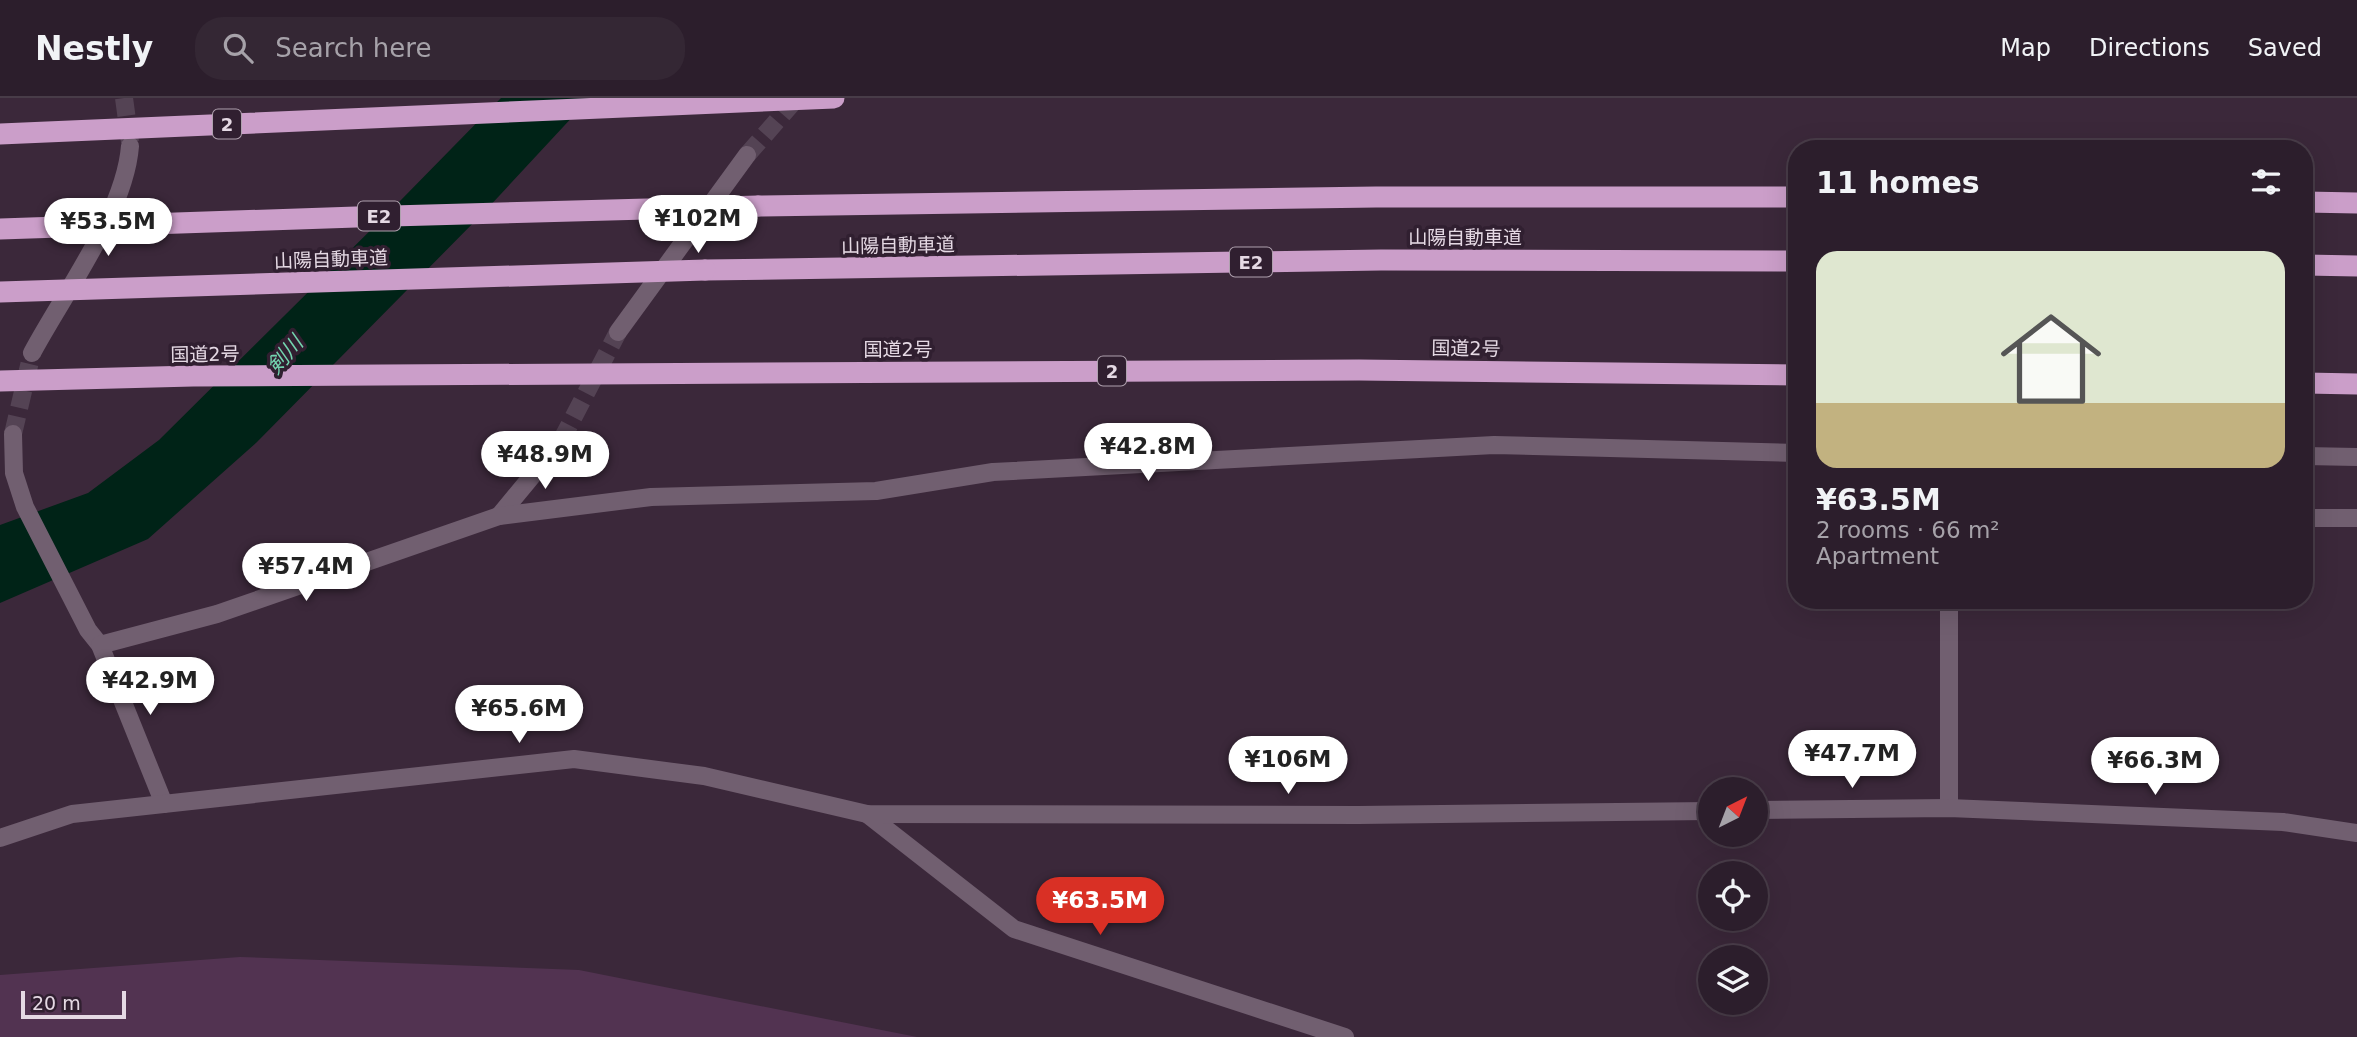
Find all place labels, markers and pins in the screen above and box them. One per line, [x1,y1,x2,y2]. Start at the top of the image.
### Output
pin: ¥102M [649,195,747,255]
pin: ¥53.5M [51,198,165,258]
pin: ¥42.8M [1091,424,1205,483]
pin: ¥48.9M [488,432,602,491]
pin: ¥57.4M [249,544,363,603]
pin: ¥42.9M [93,658,207,717]
pin: ¥65.6M [462,686,576,745]
pin: ¥47.7M [1795,730,1909,790]
pin: ¥106M [1239,736,1337,796]
pin: ¥66.3M [2098,738,2212,797]
pin: ¥63.5M [1043,878,1157,937]

